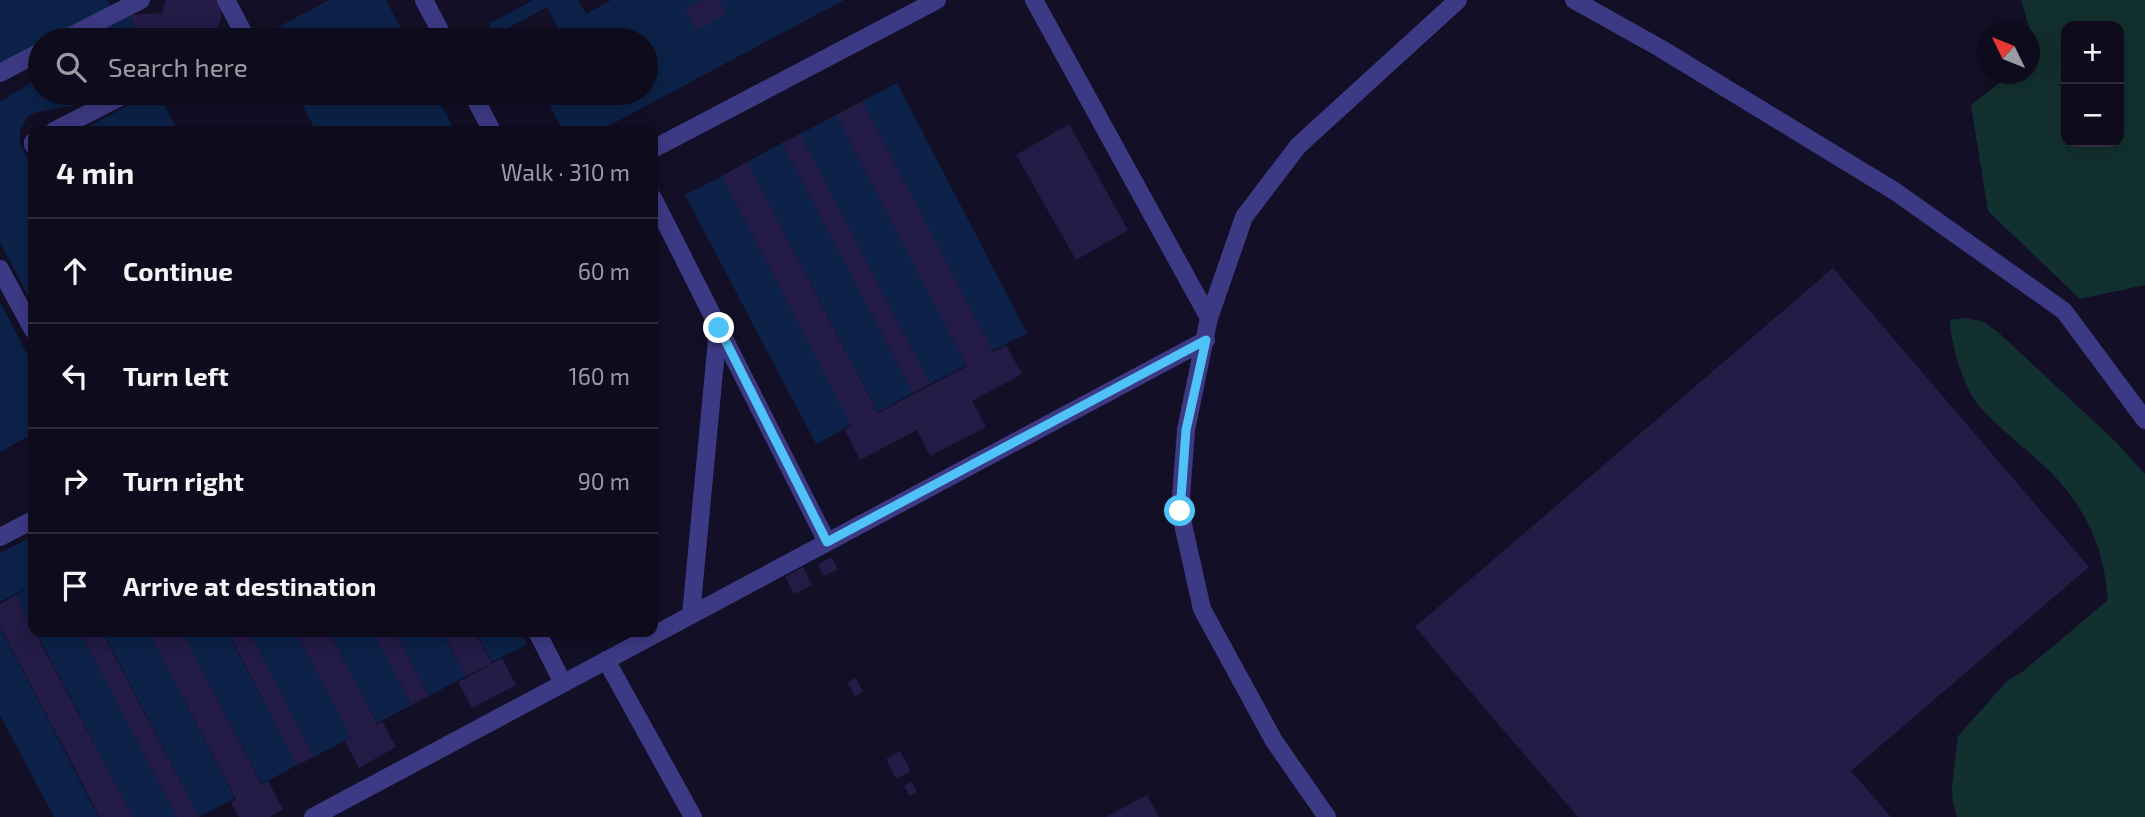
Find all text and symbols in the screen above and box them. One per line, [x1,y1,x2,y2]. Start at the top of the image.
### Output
north arrow [1977,21,2040,84]
map controls [2061,21,2124,147]
button: + [2061,21,2124,84]
search box [28,28,658,105]
icon: search [52,48,90,86]
text: Search here [108,51,248,82]
button: − [2061,84,2124,147]
text: 4 min [56,154,134,190]
text: Walk · 310 m [501,158,630,186]
icon: ahead [56,252,94,290]
text: Continue [123,255,233,286]
text: 60 m [578,257,630,285]
route end [703,312,734,343]
icon: left [56,357,94,395]
text: Turn left [123,360,229,391]
text: 160 m [569,362,630,390]
icon: right [56,462,94,500]
text: Turn right [123,465,244,496]
text: 90 m [578,467,630,495]
route start [1164,495,1195,526]
icon: arrive [56,567,94,605]
text: Arrive at destination [123,570,376,601]

